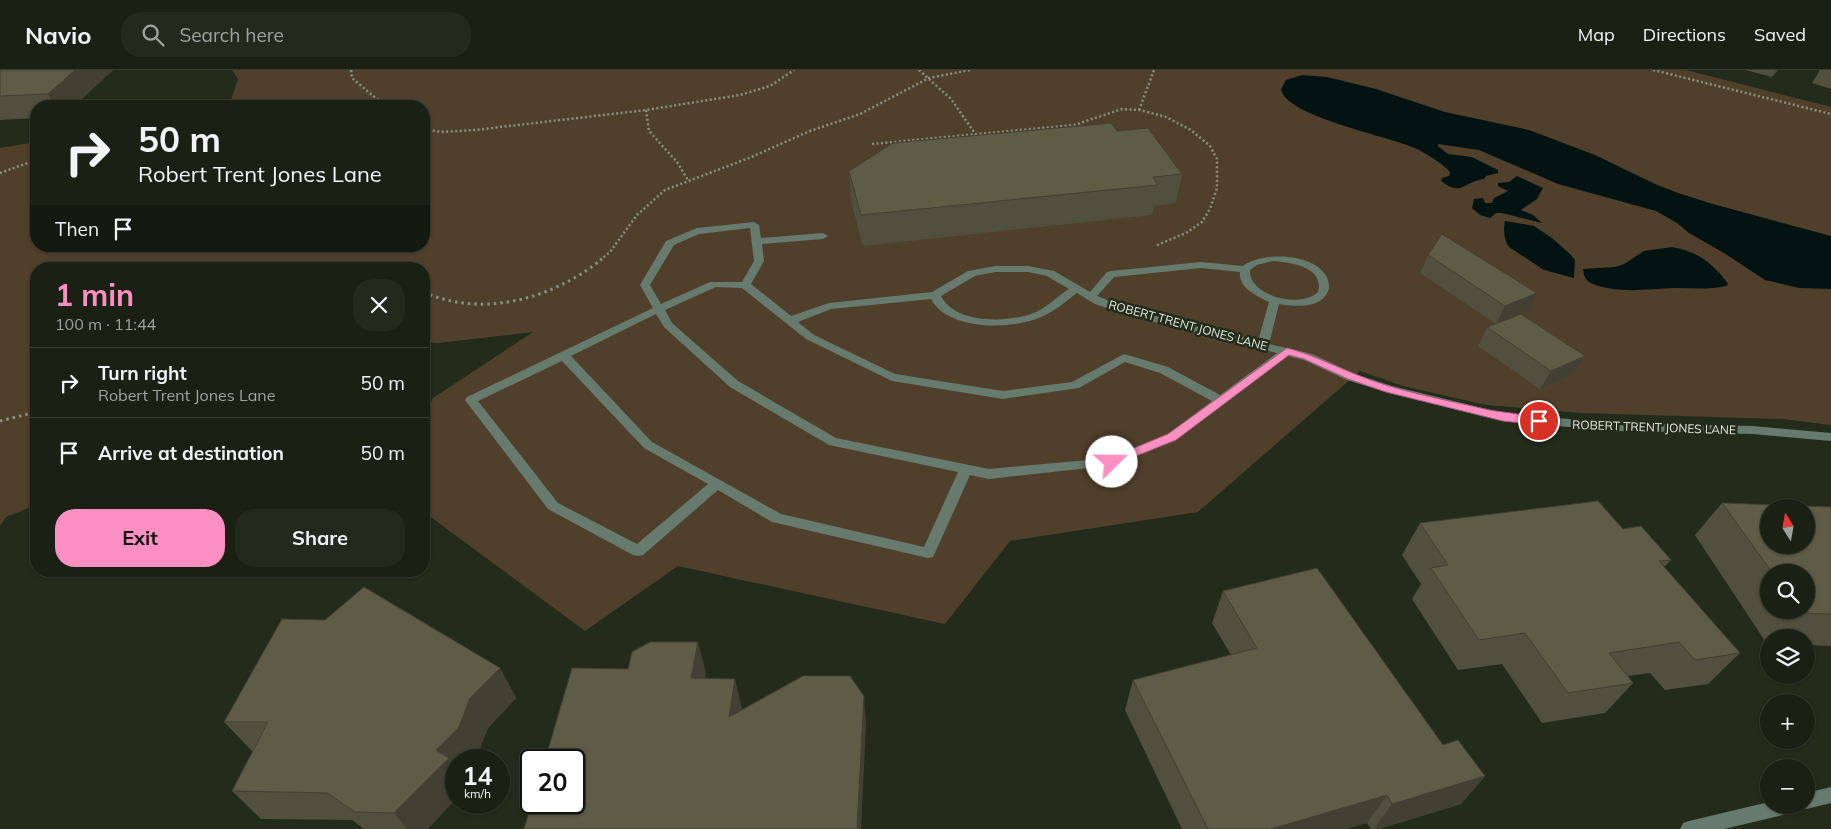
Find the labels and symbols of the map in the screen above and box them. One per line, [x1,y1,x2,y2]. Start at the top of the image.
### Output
street label: ROBERT TRENT JONES LANE [1107,297,1269,353]
pin [1518,400,1560,442]
street label: ROBERT TRENT JONES LANE [1572,417,1736,437]
position arrow [1085,435,1137,487]
north arrow [1760,499,1815,554]
speed limit sign: 20 [520,749,585,814]

